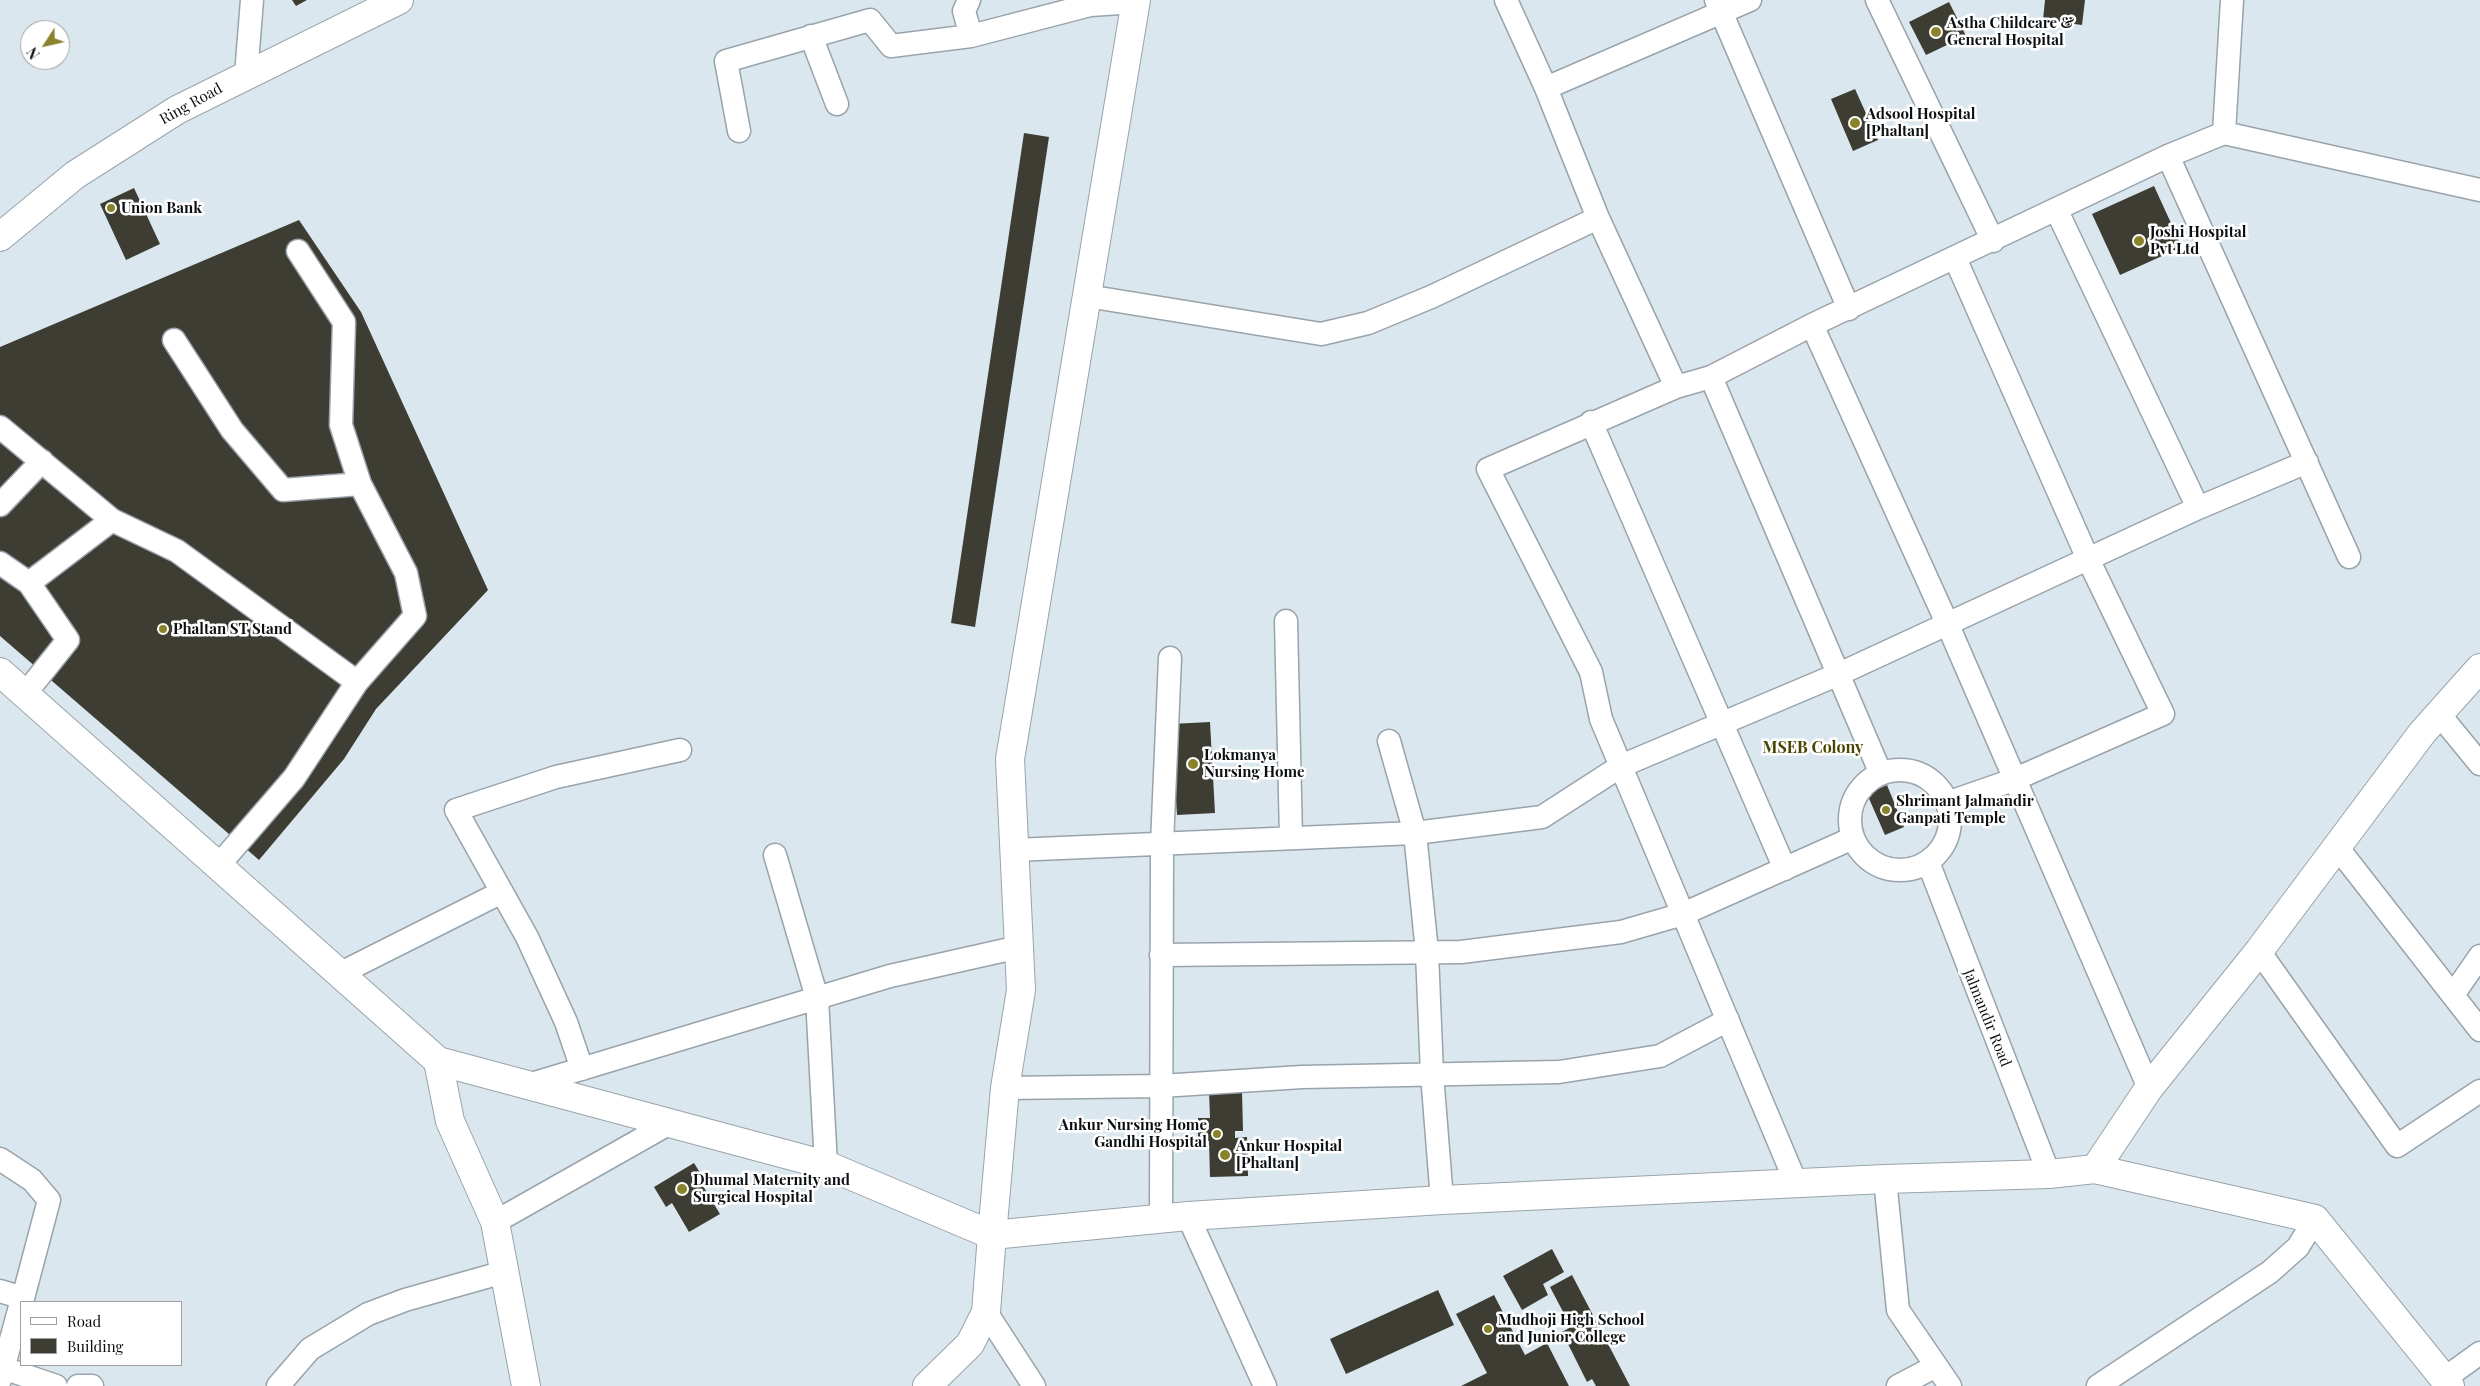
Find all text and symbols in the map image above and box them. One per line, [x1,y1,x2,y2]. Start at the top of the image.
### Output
place label: Astha Childcare & General Hospital [1947,14,2074,49]
north arrow [20,20,70,70]
marker: Astha Childcare & General Hospital [1929,25,1943,39]
text: N [22,44,44,63]
street label: Ring Road [157,79,225,129]
place label: Adsool Hospital [Phaltan] [1866,105,1975,140]
marker: Adsool Hospital [Phaltan] [1848,116,1862,130]
place label: Union Bank [121,199,202,217]
marker: Union Bank [105,202,117,214]
place label: Joshi Hospital Pvt Ltd [2150,223,2246,258]
marker: Joshi Hospital Pvt Ltd [2132,234,2146,248]
place label: Phaltan ST Stand [173,620,292,638]
marker: Phaltan ST Stand [157,623,169,635]
district label: MSEB Colony [1763,738,1863,758]
place label: Lokmanya Nursing Home [1204,746,1305,781]
marker: Lokmanya Nursing Home [1186,757,1200,771]
place label: Shrimant Jalmandir Ganpati Temple [1896,792,2034,827]
marker: Shrimant Jalmandir Ganpati Temple [1880,804,1892,816]
street label: Jalmandir Road [1959,967,2015,1069]
place label: Ankur Nursing Home Gandhi Hospital [1059,1116,1207,1151]
marker: Ankur Nursing Home Gandhi Hospital [1211,1128,1223,1140]
place label: Ankur Hospital [Phaltan] [1236,1137,1342,1172]
marker: Ankur Hospital [Phaltan] [1218,1148,1232,1162]
place label: Dhumal Maternity and Surgical Hospital [693,1171,850,1206]
marker: Dhumal Maternity and Surgical Hospital [675,1182,689,1196]
legend [20,1301,182,1366]
text: Road [67,1311,101,1331]
place label: Mudhoji High School and Junior College [1498,1311,1644,1346]
marker: Mudhoji High School and Junior College [1482,1323,1494,1335]
text: Building [67,1336,123,1356]

